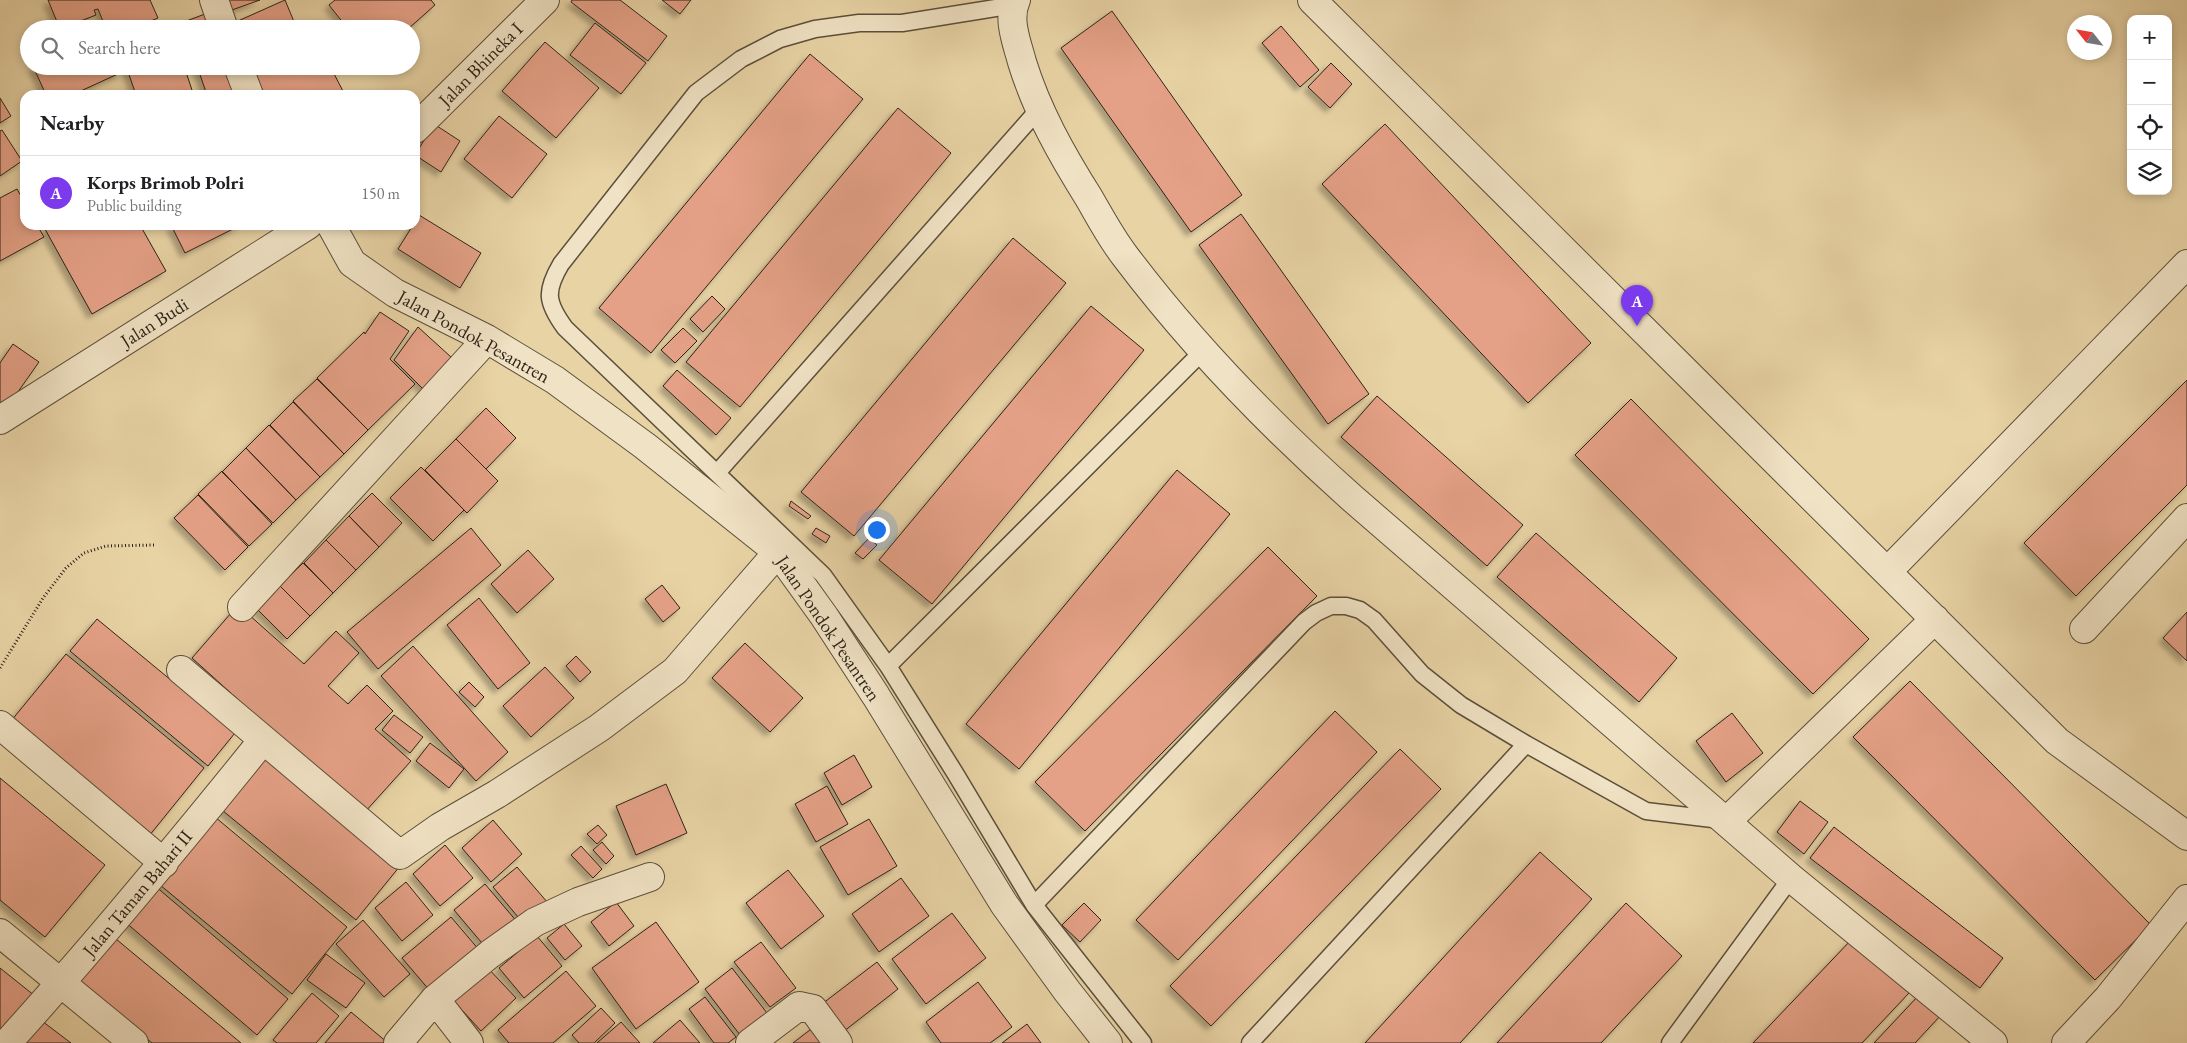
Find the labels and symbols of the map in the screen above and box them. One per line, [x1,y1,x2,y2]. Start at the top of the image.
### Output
north arrow [2067,15,2112,60]
street label: Jalan Bhineka I [431,16,528,113]
street label: Jalan Pondok Pesantren [391,283,555,389]
pin: A [1621,285,1653,326]
street label: Jalan Budi [114,292,193,354]
your location [864,517,890,543]
street label: Jalan Pondok Pesantren [769,549,887,706]
street label: Jalan Taman Bahari II [76,824,198,964]

